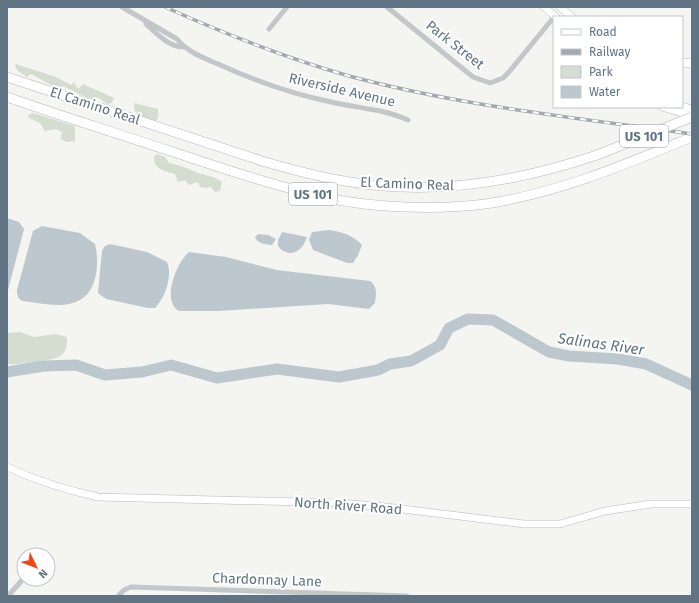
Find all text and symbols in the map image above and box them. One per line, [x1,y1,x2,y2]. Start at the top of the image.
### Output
legend [553,16,683,108]
street label: Park Street [422,17,488,74]
text: Road [589,25,617,39]
text: Railway [589,45,630,59]
text: Park [589,65,613,79]
street label: Riverside Avenue [287,69,397,111]
street label: El Camino Real [48,83,142,129]
text: Water [589,85,621,99]
road number: US 101 [620,125,668,147]
street label: El Camino Real [360,174,454,194]
road number: US 101 [289,183,337,205]
water label: Salinas River [556,329,647,359]
street label: North River Road [293,494,403,518]
north arrow [16,547,56,587]
text: N [36,566,50,581]
street label: Chardonnay Lane [212,570,322,590]

